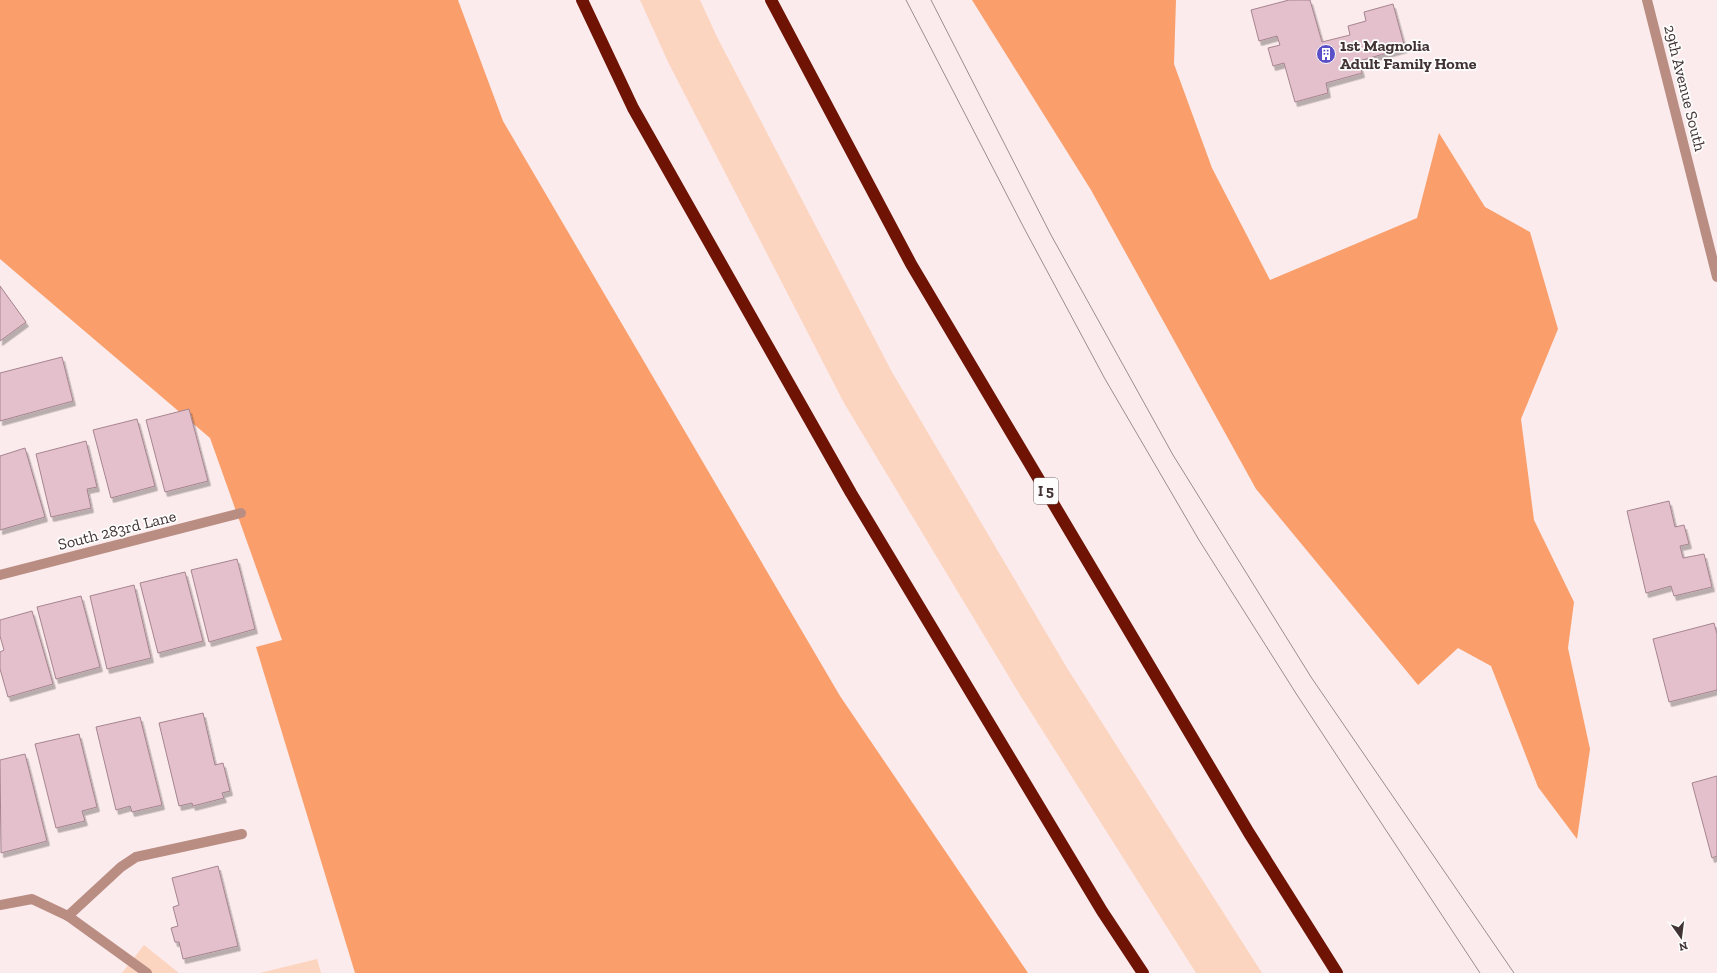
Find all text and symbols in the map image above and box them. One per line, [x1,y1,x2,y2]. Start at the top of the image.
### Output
street label: 29th Avenue South [1660,23,1710,153]
place label: 1st Magnolia Adult Family Home [1340,36,1477,73]
building icon: 1st Magnolia Adult Family Home [1315,43,1337,65]
road number: I 5 [1034,478,1058,504]
street label: South 283rd Lane [56,506,178,554]
north arrow [1661,917,1701,957]
text: N [1677,939,1689,954]

